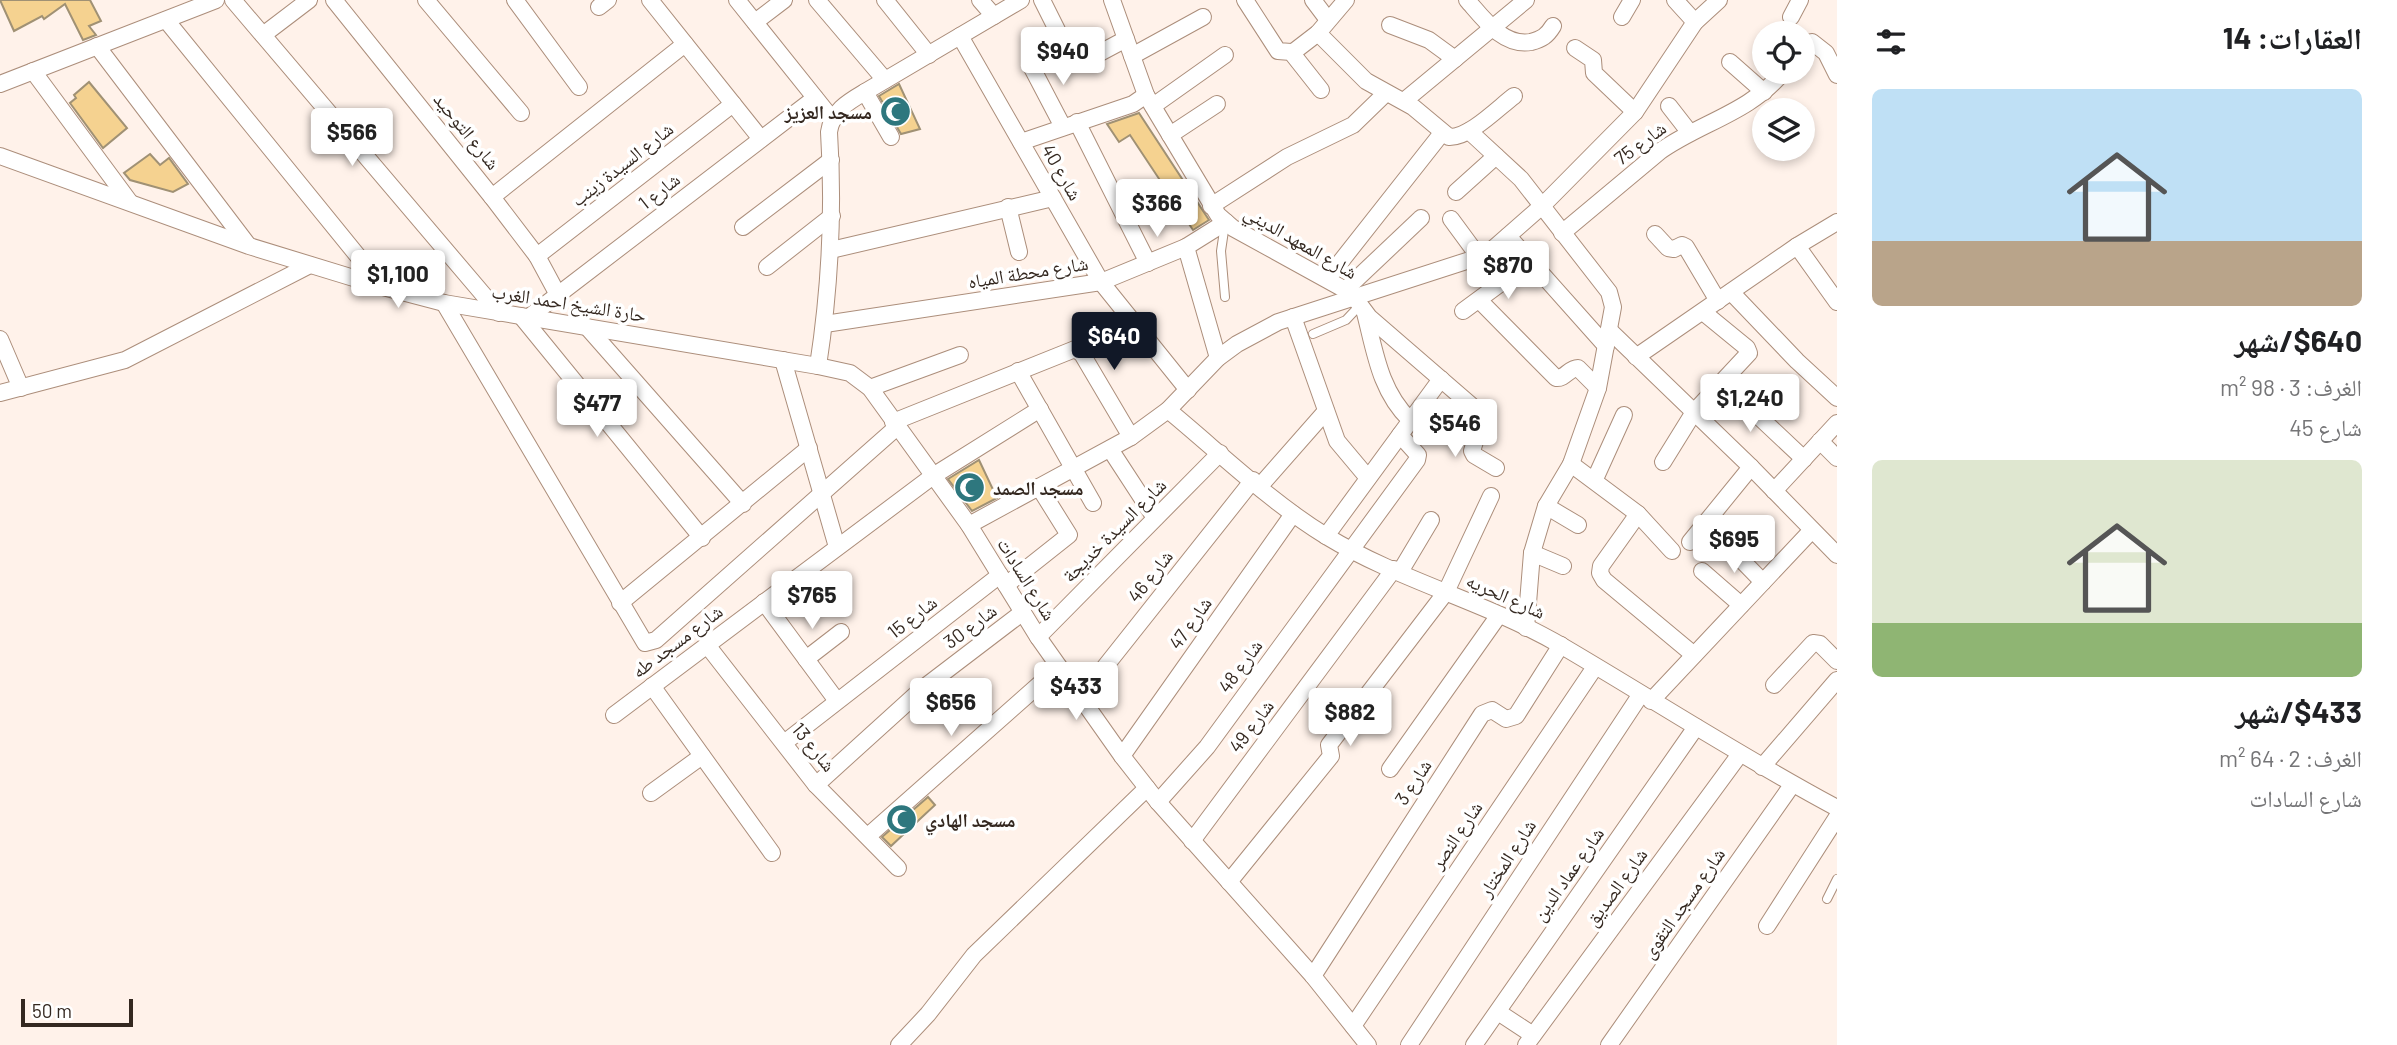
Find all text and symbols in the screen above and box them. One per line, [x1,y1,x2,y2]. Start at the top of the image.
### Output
text: العقارات: 14 [2223,19,2362,55]
map controls [1752,21,1815,161]
button: locate [1752,21,1815,84]
icon: filters [1872,23,1910,61]
pin: $940 [1022,28,1104,87]
text: $940 [1037,36,1089,64]
street label: شارع التوحيد [429,88,505,174]
mosque icon: مسجد العزيز [878,95,912,129]
button: layers [1752,98,1815,161]
place label: مسجد العزيز [784,100,872,124]
pin: $566 [311,108,393,168]
street label: شارع 75 [1609,116,1671,170]
text: $566 [327,117,377,145]
street label: شارع السيدة زينب [566,117,678,211]
icon: home [2054,134,2180,260]
street label: شارع 40 [1036,140,1088,204]
street label: شارع 1 [633,167,685,215]
pin: $366 [1116,180,1198,239]
text: $366 [1132,188,1182,216]
street label: شارع المعهد الديني [1238,200,1362,287]
pin: $870 [1467,242,1549,301]
pin: $1,100 [341,250,455,310]
text: $870 [1483,250,1533,278]
street label: شارع محطة المياه [966,251,1090,293]
text: $1,100 [367,259,429,287]
street label: حارة الشيخ احمد الغرب [490,279,648,328]
pin: $640 [1073,312,1155,372]
text: $640 [1088,321,1140,349]
text: $640/شهر [2235,322,2362,358]
text: الغرف: 3 · 98 m² [2220,373,2362,401]
pin: $1,240 [1693,374,1807,434]
pin: $477 [556,380,638,439]
text: $1,240 [1716,383,1784,411]
text: $477 [573,388,621,416]
pin: $546 [1414,400,1496,459]
text: $546 [1429,408,1481,436]
text: شارع 45 [2289,413,2362,441]
mosque icon: مسجد الصمد [953,471,987,505]
street label: شارع السيدة خديجة [1057,473,1171,587]
place label: مسجد الصمد [993,476,1083,499]
icon: home [2054,505,2180,631]
pin: $695 [1693,516,1775,575]
text: $695 [1709,524,1759,552]
street label: شارع السادات [992,533,1062,625]
street label: شارع 46 [1122,545,1178,607]
street label: شارع الحريه [1463,568,1549,624]
pin: $765 [771,572,853,631]
text: $765 [787,580,837,608]
street label: شارع 15 [882,590,942,644]
street label: شارع 47 [1163,592,1217,654]
street label: شارع 30 [939,598,1001,654]
street label: شارع مسجد طه [627,599,727,683]
street label: شارع 48 [1213,635,1267,697]
pin: $433 [1035,662,1117,722]
text: $433 [1050,671,1102,699]
pin: $656 [910,678,992,738]
text: $656 [926,687,976,715]
pin: $882 [1309,688,1391,748]
text: $433/شهر [2235,693,2362,729]
street label: شارع 49 [1223,695,1279,757]
text: $882 [1325,697,1375,725]
street label: شارع 13 [787,718,841,776]
text: الغرف: 2 · 64 m² [2219,744,2362,772]
street label: شارع 3 [1389,755,1437,809]
text: شارع السادات [2250,784,2362,812]
street label: شارع النصر [1424,797,1487,874]
mosque icon: مسجد الهادي [885,803,919,837]
place label: مسجد الهادي [925,808,1016,836]
street label: شارع المختار [1472,815,1541,902]
street label: شارع عماد الدين [1527,822,1609,926]
street label: شارع الصديق [1580,843,1652,931]
street label: شارع مسجد التقوى [1636,843,1730,963]
scale bar [21,996,133,1028]
text: 50 m [32,999,72,1022]

